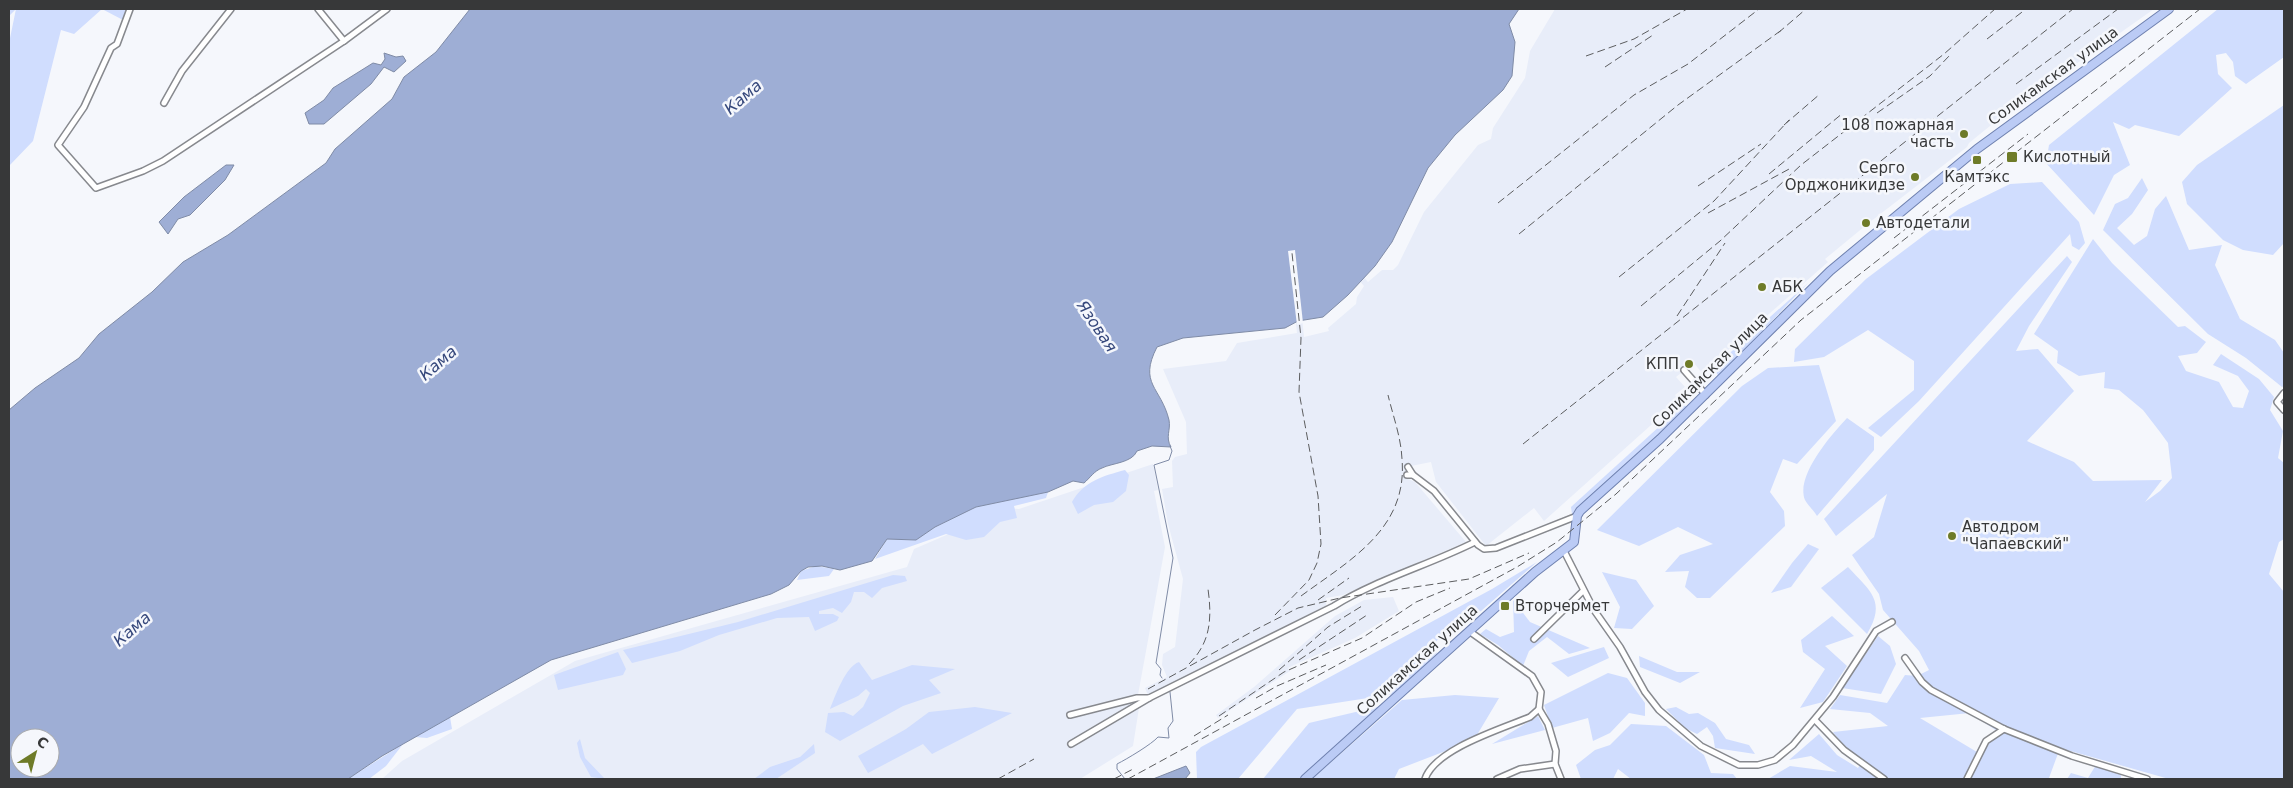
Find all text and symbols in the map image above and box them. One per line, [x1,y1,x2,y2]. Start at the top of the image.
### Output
street label: Соликамская улица [1984,23,2122,129]
water label: Кама [721,76,765,118]
place label: 108 пожарная часть [1841,116,1954,151]
marker: 108 пожарная часть [1958,128,1970,140]
place label: Кислотный [2023,148,2111,166]
marker: Кислотный [2005,150,2019,164]
marker: Камтэкс [1971,154,1983,166]
place label: Серго Орджоникидзе [1785,159,1905,194]
place label: Камтэкс [1944,168,2010,186]
marker: Серго Орджоникидзе [1909,171,1921,183]
place label: Автодетали [1876,214,1970,232]
marker: Автодетали [1860,217,1872,229]
place label: АБК [1772,278,1804,296]
marker: АБК [1756,281,1768,293]
water label: Язовая [1072,296,1121,356]
street label: Соликамская улица [1648,308,1772,432]
water label: Кама [416,342,460,384]
place label: КПП [1646,355,1679,373]
marker: КПП [1683,358,1695,370]
place label: Автодром "Чапаевский" [1962,518,2069,553]
marker: Автодром "Чапаевский" [1946,530,1958,542]
place label: Вторчермет [1515,597,1610,615]
marker: Вторчермет [1499,600,1511,612]
street label: Соликамская улица [1353,601,1481,719]
water label: Кама [110,608,154,650]
north arrow [10,728,60,778]
text: С [34,733,52,752]

